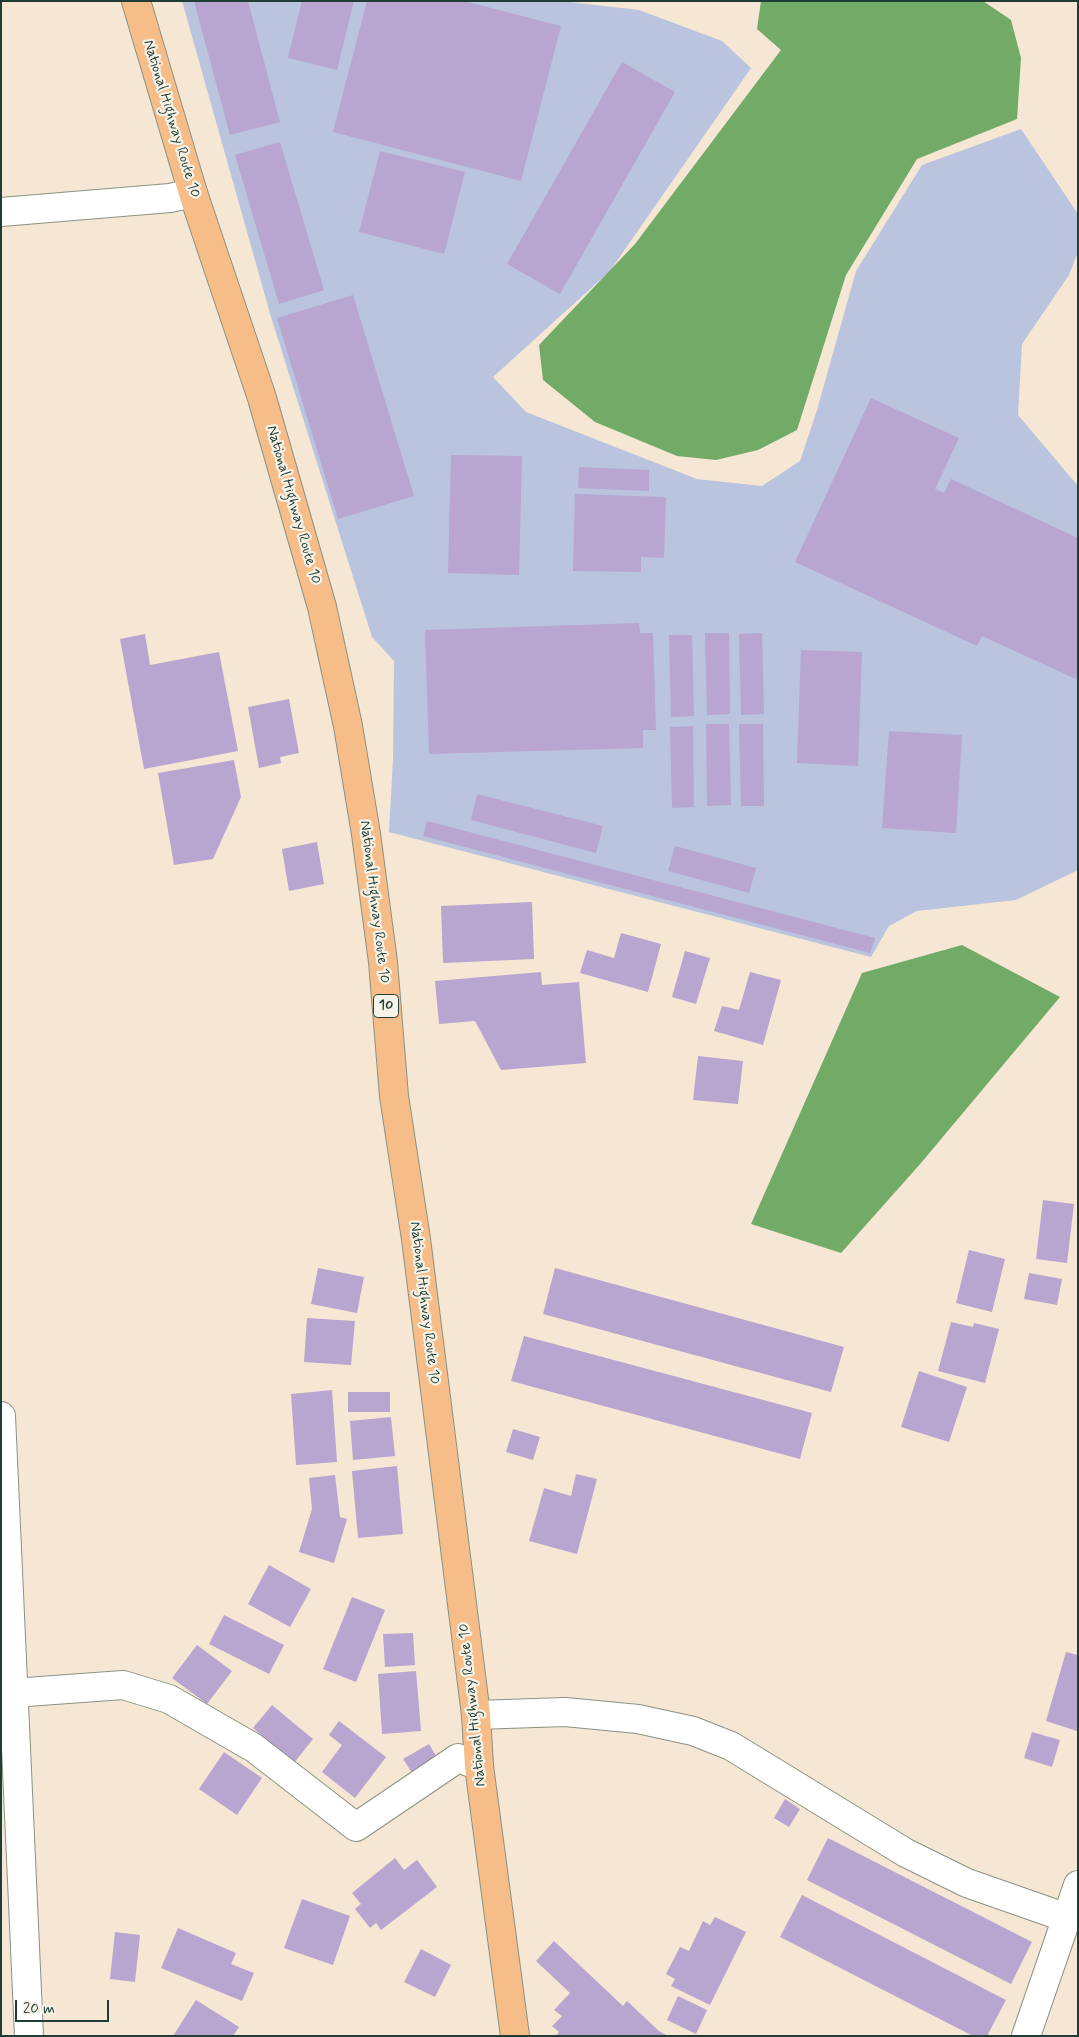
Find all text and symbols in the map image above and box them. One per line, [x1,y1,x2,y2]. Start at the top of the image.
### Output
street label: National Highway Route 10 [138,38,204,200]
street label: National Highway Route 10 [262,424,324,586]
street label: National Highway Route 10 [355,819,393,985]
road number: 10 [374,994,398,1018]
street label: National Highway Route 10 [405,1220,443,1386]
street label: National Highway Route 10 [455,1622,491,1788]
scale bar [18,1990,111,2022]
text: 20 m [23,1999,55,2019]

